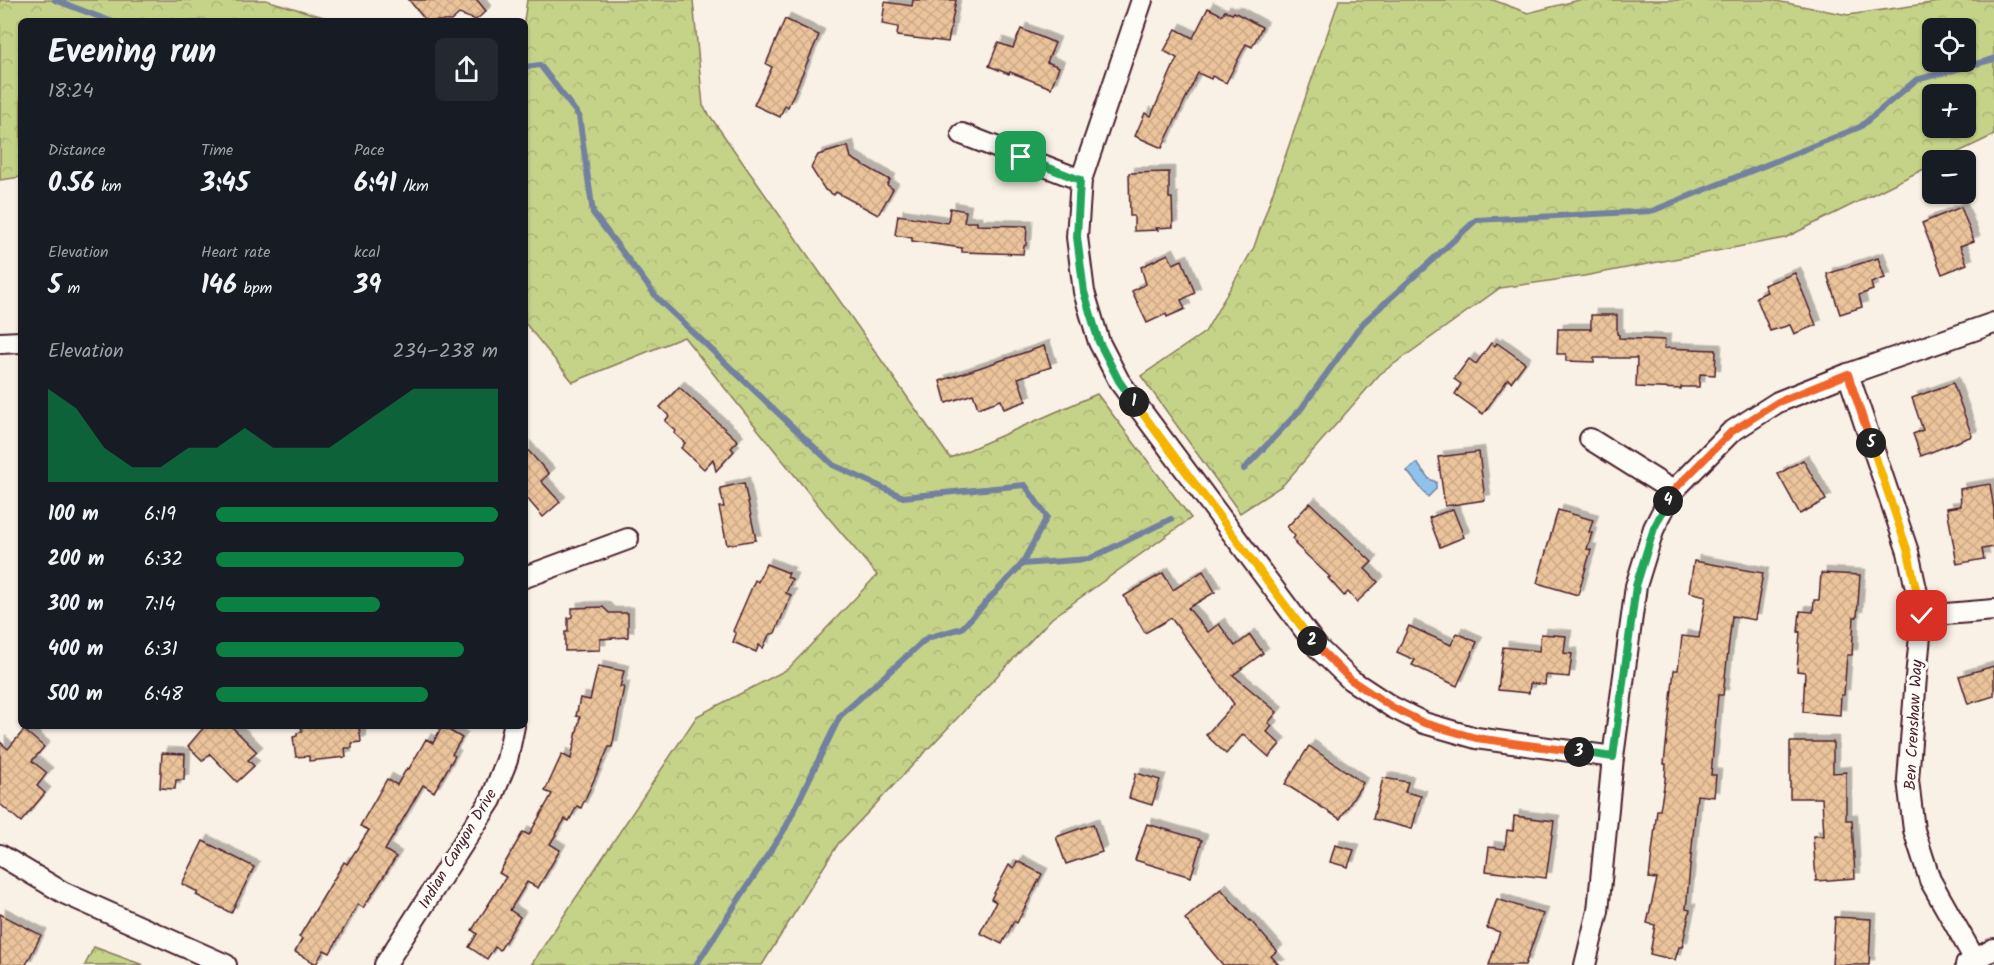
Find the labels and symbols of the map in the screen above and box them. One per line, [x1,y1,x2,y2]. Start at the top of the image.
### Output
pin [995,131,1046,182]
pin: 1 [1119,387,1149,417]
pin: 5 [1856,428,1886,458]
pin: 4 [1653,486,1683,516]
pin [1896,590,1947,641]
pin: 2 [1297,626,1327,656]
street label: Ben Crenshaw Way [1898,659,1930,791]
pin: 3 [1564,737,1594,767]
street label: Indian Canyon Drive [412,784,504,914]

